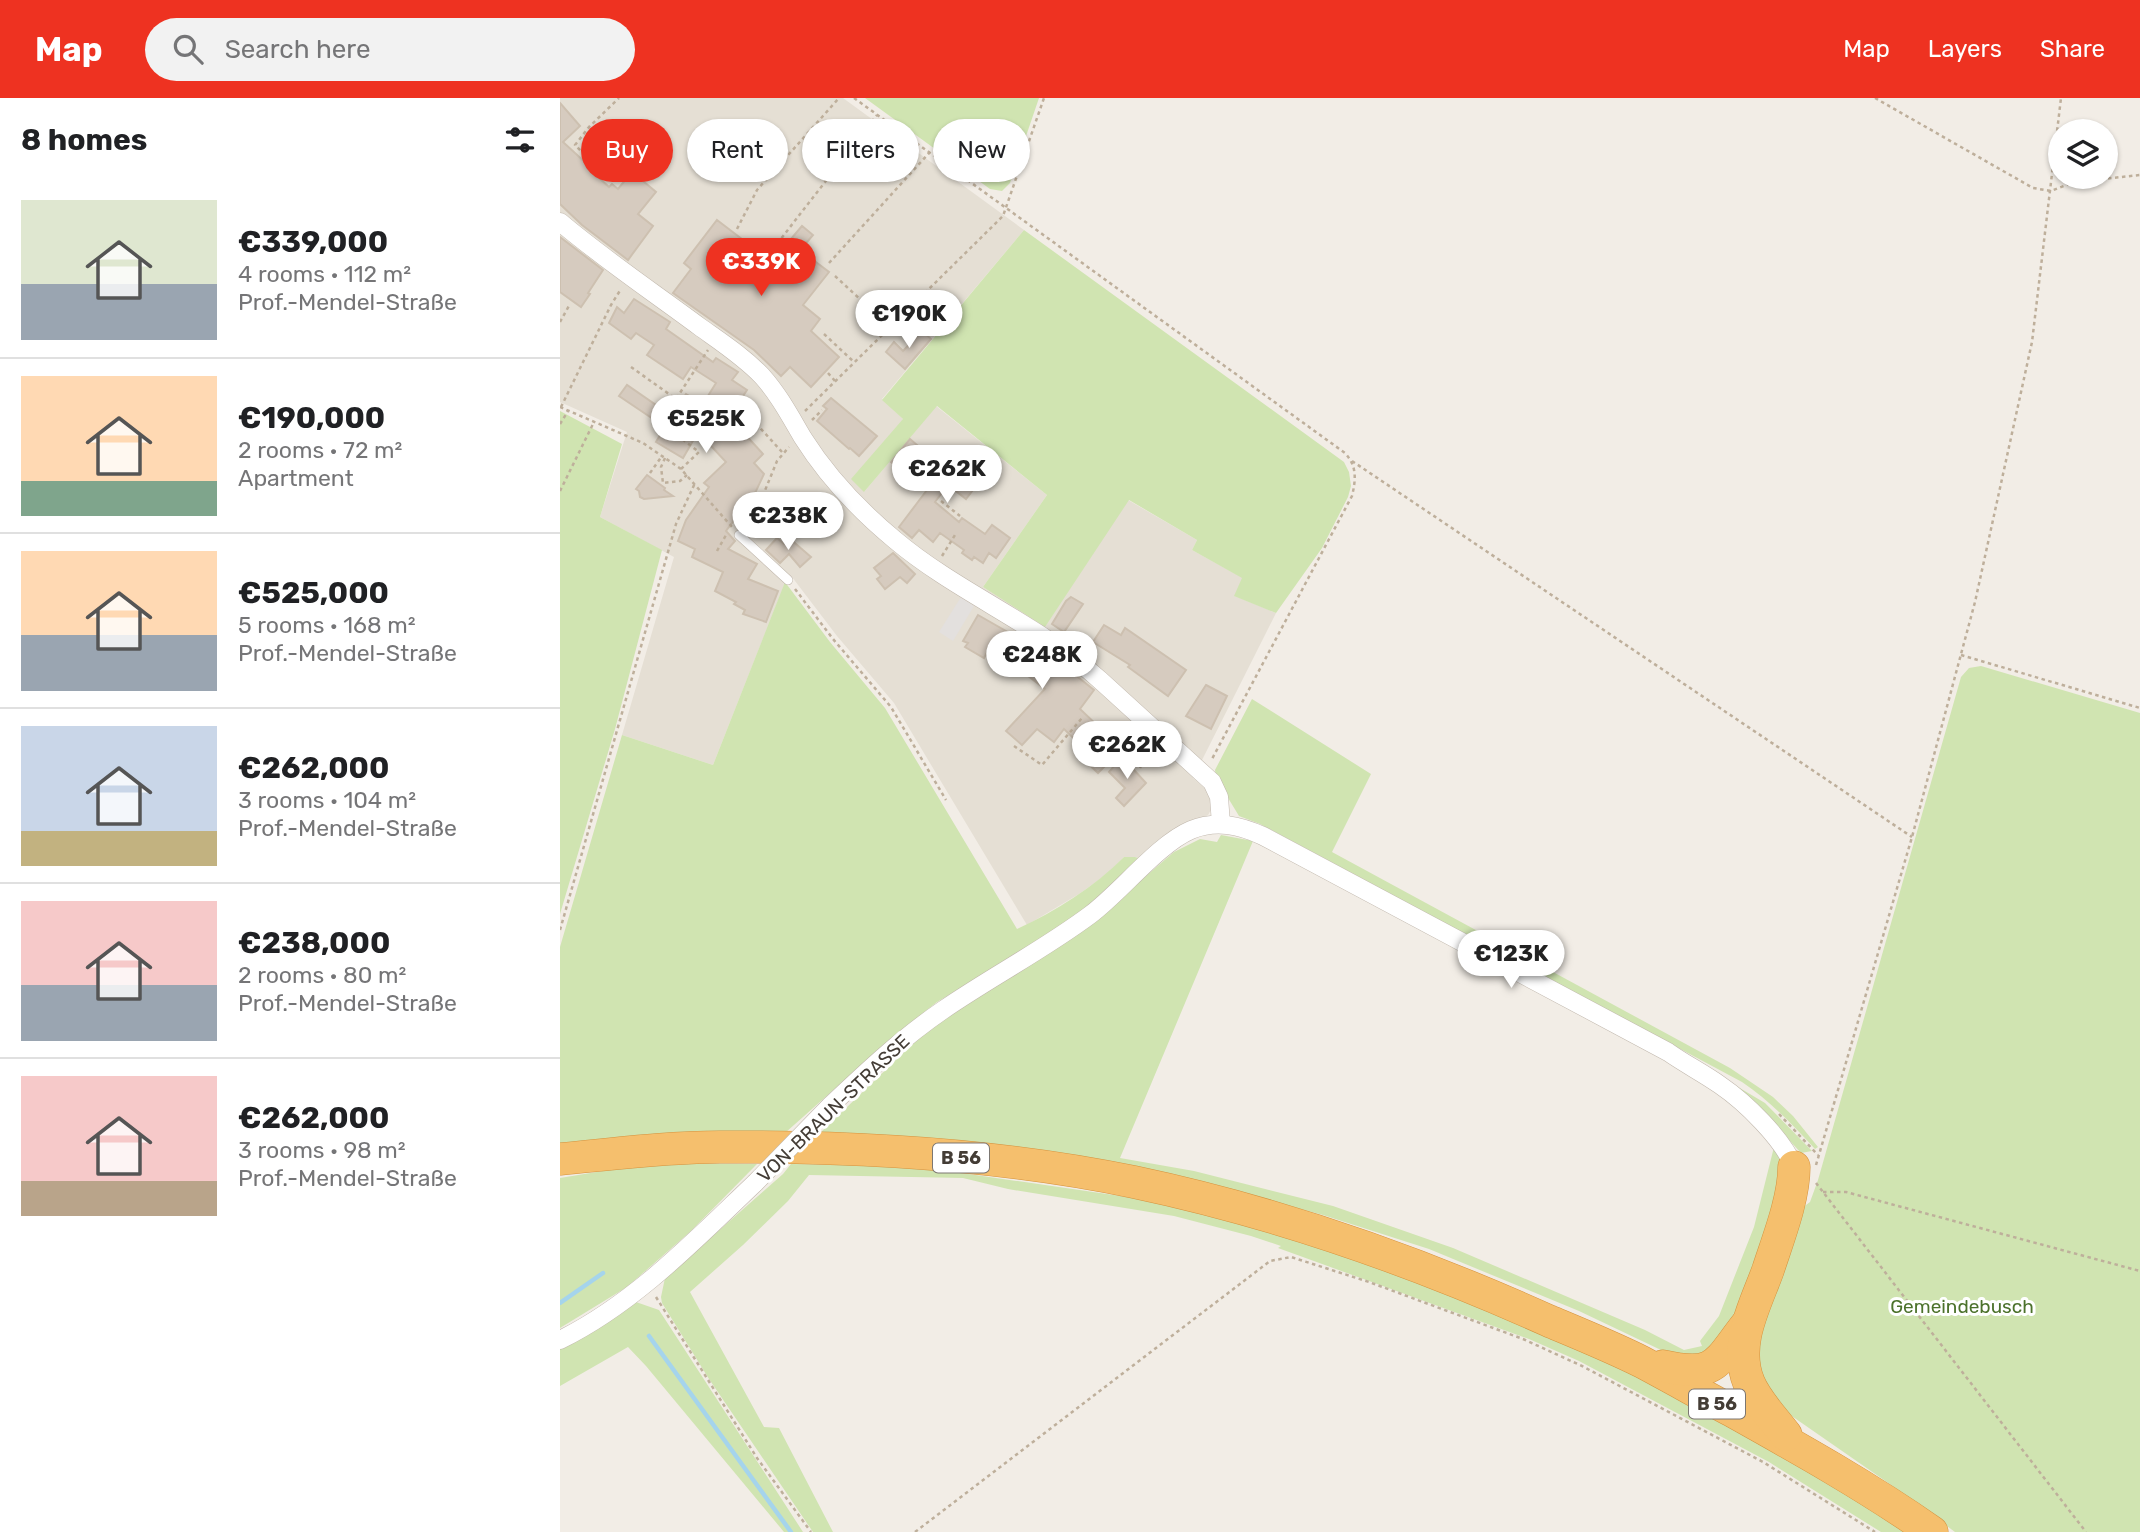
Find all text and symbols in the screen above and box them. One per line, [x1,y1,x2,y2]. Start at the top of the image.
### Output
search box [145,18,635,81]
text: Map [35,30,103,69]
icon: search [169,30,207,68]
text: Search here [225,34,370,65]
text: Map [1843,35,1890,63]
text: Layers [1928,35,2002,63]
text: Share [2040,35,2105,63]
chip: Buy [581,119,673,182]
chip: Rent [687,119,788,182]
chip: Filters [802,119,919,182]
chip: New [933,119,1030,182]
map controls [2048,119,2118,189]
button: layers [2048,119,2118,189]
icon: filters [501,121,539,159]
text: 8 homes [21,122,147,158]
text: €339,000 [238,224,388,260]
icon: home [77,228,161,312]
pin: €339K [712,238,810,298]
text: €339K [722,247,800,275]
text: 4 rooms · 112 m² [238,260,411,288]
text: Prof.-Mendel-Straße [238,288,457,316]
pin: €190K [860,290,958,350]
text: €190K [871,299,947,327]
pin: €525K [657,396,755,455]
text: €190,000 [238,400,385,436]
icon: home [77,404,161,488]
text: €525K [667,404,745,432]
text: 2 rooms · 72 m² [238,436,402,464]
pin: €262K [898,446,996,505]
text: €262K [908,454,986,482]
text: Apartment [238,464,354,492]
pin: €238K [739,492,837,552]
text: €238K [749,501,827,529]
text: €525,000 [238,575,389,611]
icon: home [77,579,161,663]
text: 5 rooms · 168 m² [238,611,416,639]
pin: €248K [993,632,1091,691]
text: Prof.-Mendel-Straße [238,639,457,667]
text: €248K [1002,640,1082,668]
pin: €262K [1078,722,1176,781]
text: €262K [1088,730,1166,758]
text: €262,000 [238,750,389,786]
icon: home [77,754,161,838]
text: 3 rooms · 104 m² [238,786,416,814]
text: Prof.-Mendel-Straße [238,814,457,842]
text: €238,000 [238,925,390,961]
icon: home [77,929,161,1013]
pin: €123K [1462,930,1560,990]
text: €123K [1474,939,1548,967]
text: 2 rooms · 80 m² [238,961,406,989]
text: Prof.-Mendel-Straße [238,989,457,1017]
street label: VON-BRAUN-STRASSE [752,1030,914,1187]
text: €262,000 [238,1100,389,1136]
icon: home [77,1104,161,1188]
text: 3 rooms · 98 m² [238,1136,406,1164]
road number: B 56 [933,1143,989,1172]
text: Prof.-Mendel-Straße [238,1164,457,1192]
park label: Gemeindebusch [1890,1295,2034,1318]
road number: B 56 [1689,1390,1745,1419]

